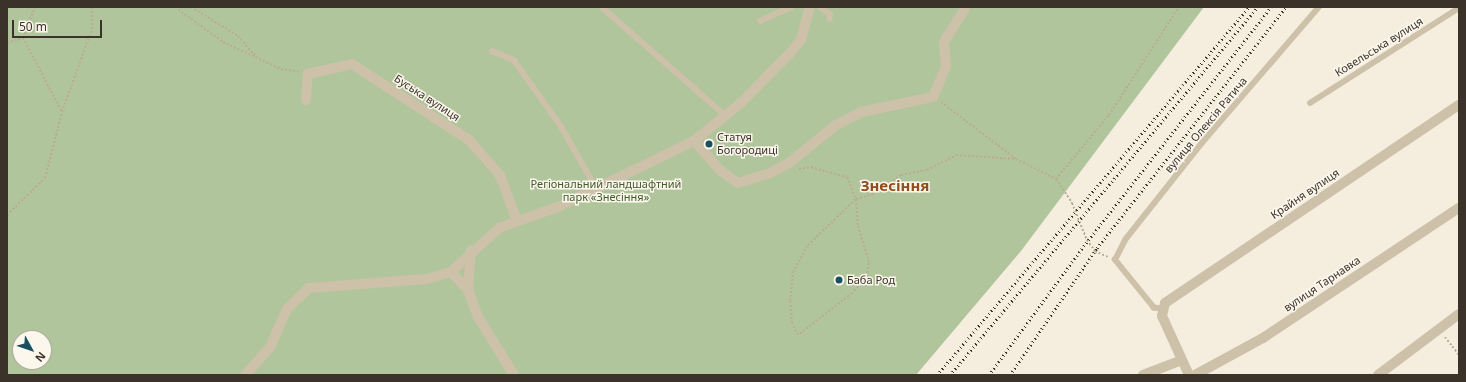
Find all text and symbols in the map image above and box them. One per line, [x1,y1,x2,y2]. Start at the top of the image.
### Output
scale bar [14,12,104,38]
street label: Ковельська вулиця [1332,15,1426,79]
text: 50 m [19,18,47,35]
street label: Буська вулиця [392,72,462,124]
street label: вулиця Олексія Ратича [1162,74,1250,176]
place label: Статуя Богородиці [717,131,778,157]
marker: Статуя Богородиці [704,139,714,149]
street label: Крайня вулиця [1268,166,1342,222]
district label: Знесіння [861,177,929,195]
park label: Регіональний ландшафтний парк «Знесіння» [531,178,681,204]
street label: вулиця Тарнавка [1281,253,1363,315]
place label: Баба Род [847,273,895,287]
marker: Баба Род [834,275,844,285]
north arrow [12,330,52,370]
text: N [32,349,49,366]

